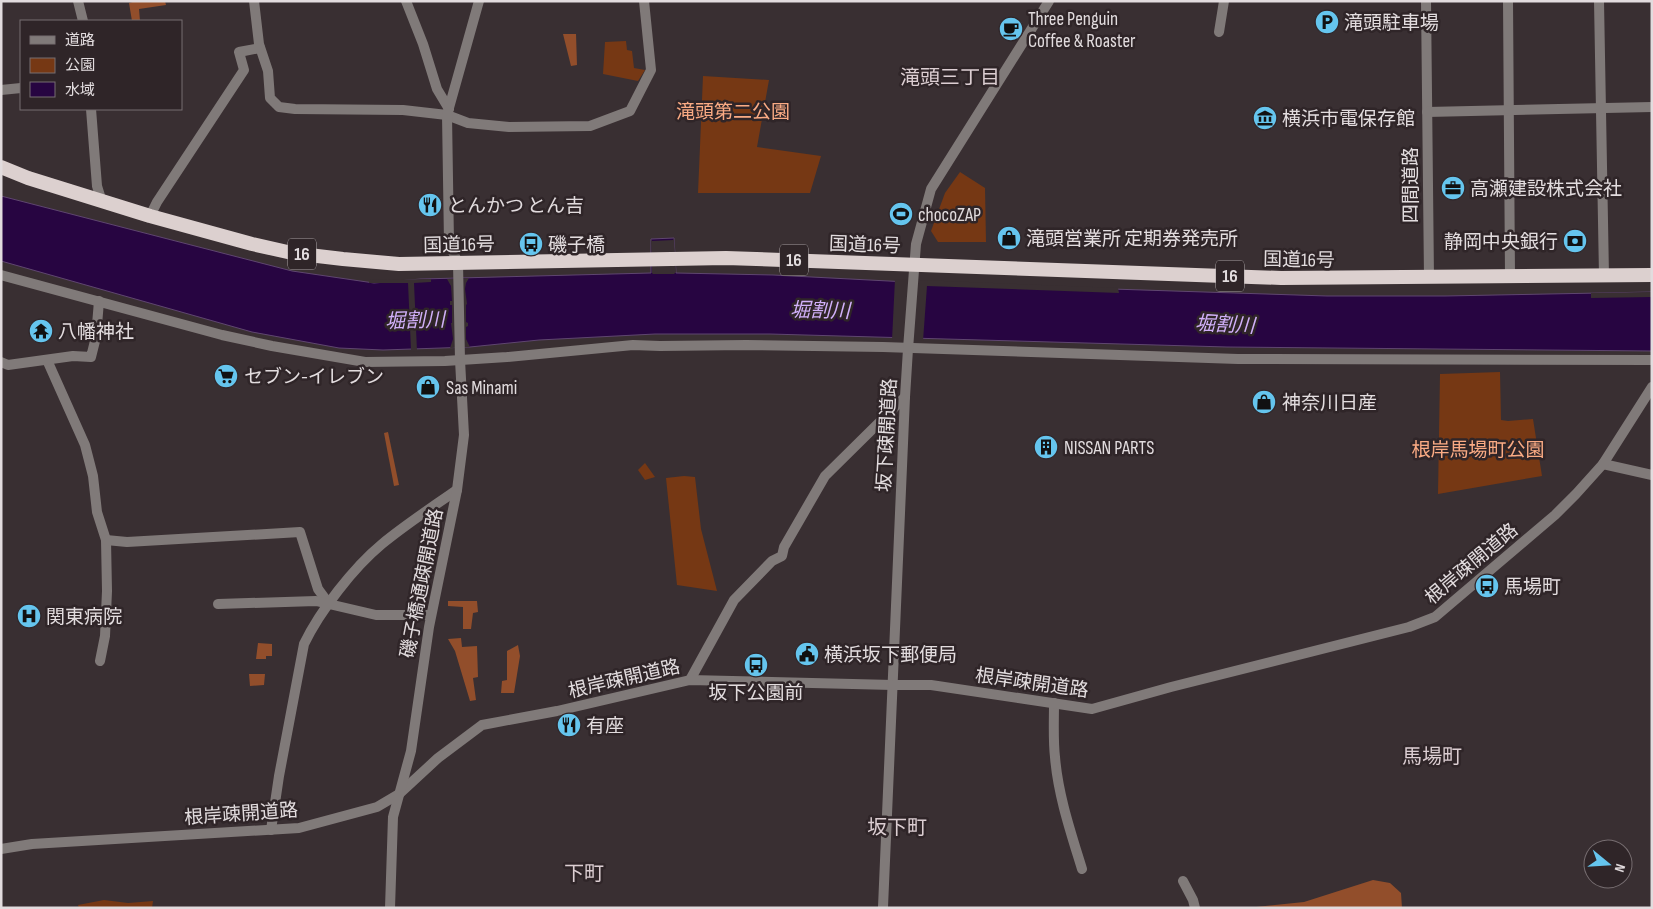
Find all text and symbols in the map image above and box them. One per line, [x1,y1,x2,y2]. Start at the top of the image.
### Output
place label: Three Penguin Coffee & Roaster [1028,8,1136,53]
parking icon: 滝頭駐車場 [1314,9,1340,35]
place label: 滝頭駐車場 [1344,12,1439,35]
cafe icon: Three Penguin Coffee & Roaster [998,16,1024,42]
legend [20,20,182,110]
text: 道路 [65,31,95,50]
text: 公園 [65,56,95,75]
district label: 滝頭三丁目 [900,66,1000,90]
text: 水域 [65,81,95,100]
park label: 滝頭第二公園 [676,101,790,124]
museum icon: 横浜市電保存館 [1252,105,1278,131]
place label: 横浜市電保存館 [1282,108,1415,131]
street label: 四間道路 [1400,147,1423,223]
office icon: 高瀬建設株式会社 [1440,175,1466,201]
place label: 高瀬建設株式会社 [1470,178,1622,201]
restaurant icon: とんかつ とん吉 [417,192,443,218]
place label: とんかつ とん吉 [448,195,584,218]
sports icon: chocoZAP [888,201,914,227]
place label: chocoZAP [918,204,981,227]
shop icon: 滝頭営業所 定期券発売所 [996,225,1022,251]
place label: 滝頭営業所 定期券発売所 [1026,228,1238,251]
bank icon: 静岡中央銀行 [1562,228,1588,254]
bus stop icon: 磯子橋 [518,231,544,257]
place label: 静岡中央銀行 [1444,231,1558,254]
street label: 国道16号 [423,233,495,258]
street label: 国道16号 [829,233,901,258]
place label: 磯子橋 [548,234,605,257]
road number: 16 [288,238,316,270]
road number: 16 [780,244,808,276]
street label: 国道16号 [1263,248,1335,273]
road number: 16 [1216,260,1244,292]
water label: 堀割川 [790,298,852,324]
water label: 堀割川 [385,308,447,334]
water label: 堀割川 [1194,311,1258,339]
temple icon: 八幡神社 [28,318,54,344]
place label: 八幡神社 [58,321,134,344]
supermarket icon: セブン-イレブン [213,363,239,389]
place label: セブン-イレブン [244,366,384,389]
shop icon: Sas Minami [415,374,441,400]
place label: Sas Minami [446,377,517,400]
street label: 坂下疎開道路 [873,378,902,493]
shop icon: 神奈川日産 [1251,389,1277,415]
place label: 神奈川日産 [1282,392,1377,415]
building icon: NISSAN PARTS [1033,434,1059,460]
place label: NISSAN PARTS [1064,437,1154,460]
park label: 根岸馬場町公園 [1411,439,1545,462]
street label: 磯子橋通疎開道路 [397,506,448,660]
street label: 根岸疎開道路 [1421,519,1523,610]
bus stop icon: 馬場町 [1474,573,1500,599]
place label: 馬場町 [1504,576,1561,599]
hospital icon: 関東病院 [16,603,42,629]
place label: 関東病院 [46,606,122,629]
public building icon: 横浜坂下郵便局 [794,641,820,667]
place label: 横浜坂下郵便局 [824,644,957,667]
bus stop icon: 坂下公園前 [743,652,769,678]
street label: 根岸疎開道路 [566,655,682,703]
street label: 根岸疎開道路 [974,664,1090,703]
place label: 坂下公園前 [708,682,804,705]
restaurant icon: 有座 [556,712,582,738]
place label: 有座 [586,715,624,738]
district label: 馬場町 [1402,745,1462,769]
street label: 根岸疎開道路 [183,799,299,830]
district label: 坂下町 [867,816,927,840]
north arrow [1583,839,1633,889]
district label: 下町 [564,862,604,886]
text: N [1611,862,1629,874]

